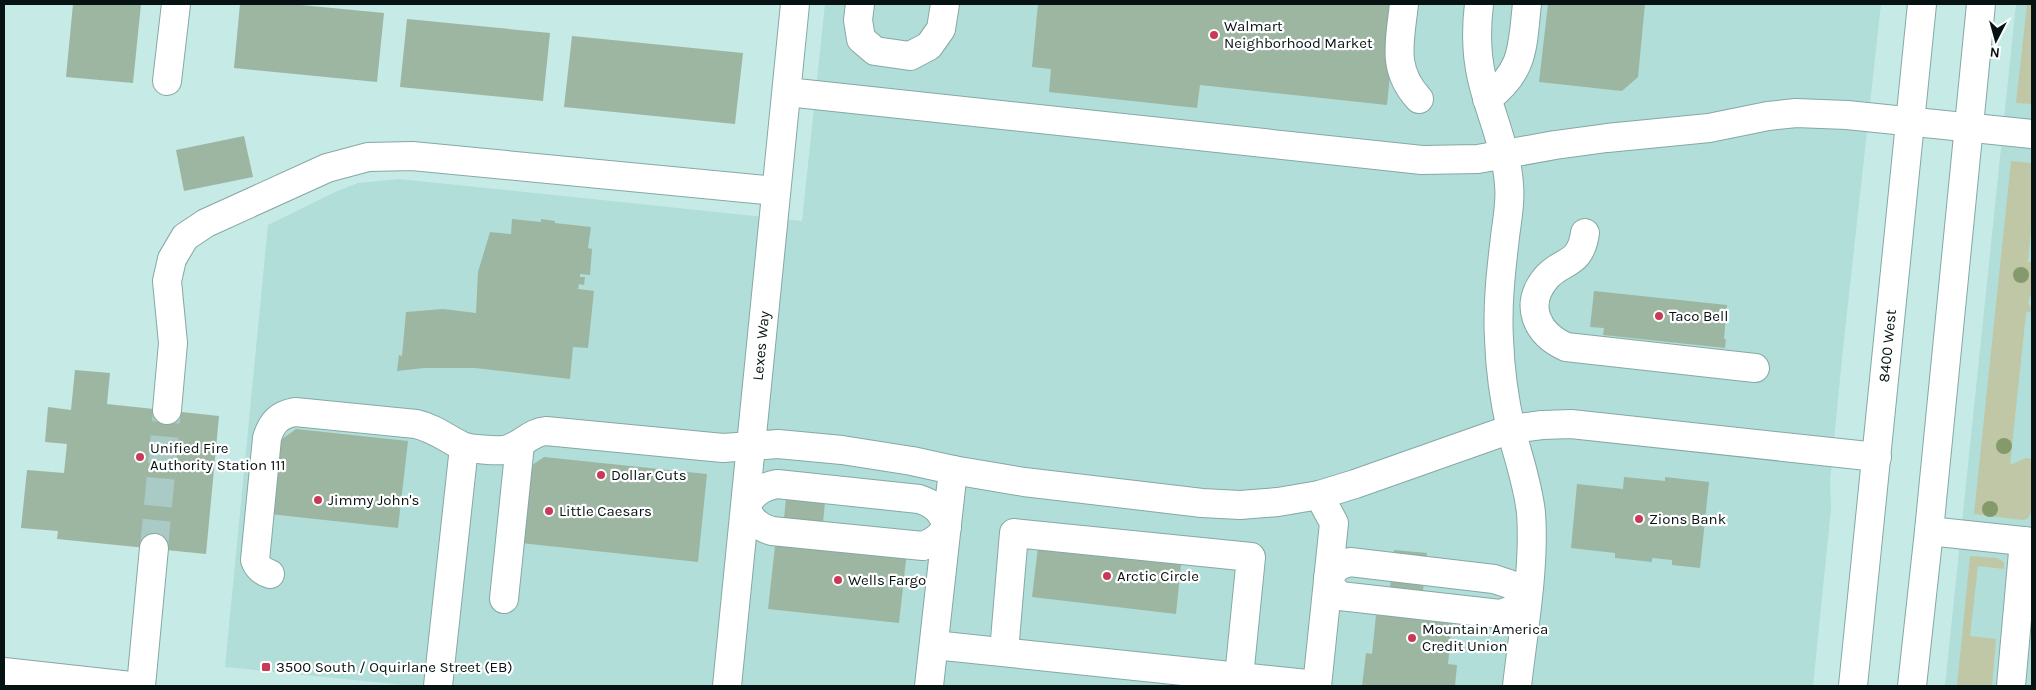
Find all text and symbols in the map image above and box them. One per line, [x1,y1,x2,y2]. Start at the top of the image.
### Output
north arrow [1971,15,2021,65]
place label: Walmart Neighborhood Market [1224,17,1373,52]
marker: Walmart Neighborhood Market [1208,29,1220,41]
text: N [1989,43,2001,61]
place label: Taco Bell [1669,307,1728,325]
street label: 8400 West [1875,308,1900,383]
street label: Lexes Way [749,310,773,381]
marker: Taco Bell [1653,310,1665,322]
place label: Unified Fire Authority Station 111 [150,439,285,474]
marker: Unified Fire Authority Station 111 [134,451,146,463]
place label: Dollar Cuts [611,466,687,484]
marker: Dollar Cuts [595,469,607,481]
place label: Jimmy John's [328,491,419,509]
marker: Jimmy John's [312,494,324,506]
place label: Little Caesars [559,502,652,520]
marker: Little Caesars [543,505,555,517]
place label: Zions Bank [1649,510,1726,528]
marker: Zions Bank [1633,513,1645,525]
place label: Arctic Circle [1117,567,1199,585]
marker: Arctic Circle [1101,570,1113,582]
place label: Wells Fargo [848,571,926,589]
marker: Wells Fargo [832,574,844,586]
place label: Mountain America Credit Union [1422,620,1548,655]
marker: Mountain America Credit Union [1406,632,1418,644]
place label: 3500 South / Oquirlane Street (EB) [276,658,513,676]
marker: 3500 South / Oquirlane Street (EB) [260,661,272,673]

